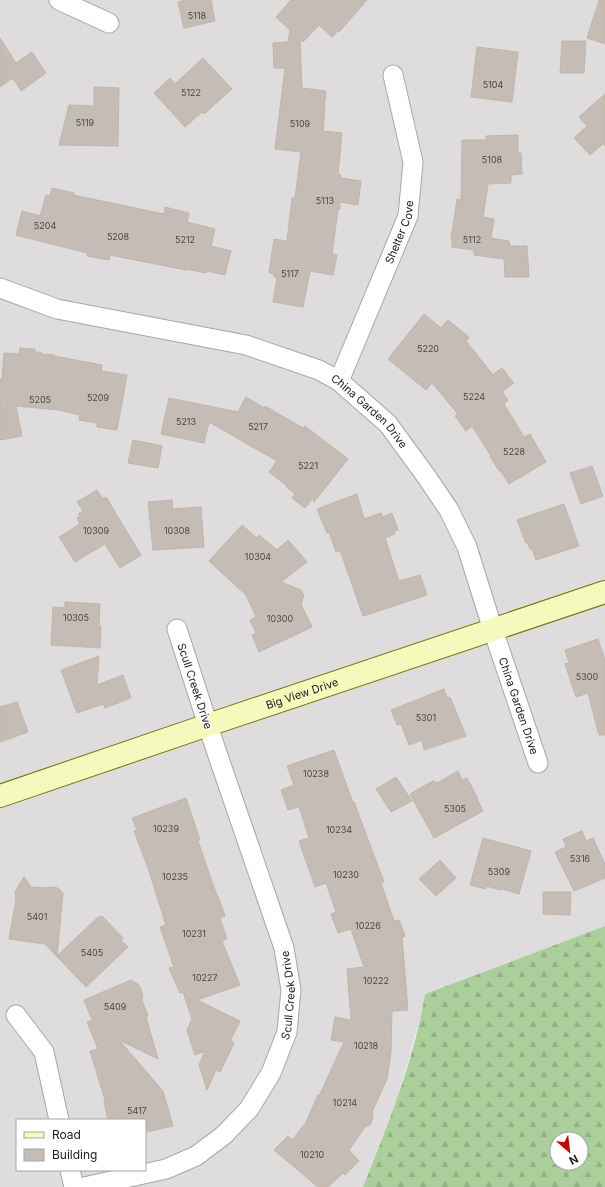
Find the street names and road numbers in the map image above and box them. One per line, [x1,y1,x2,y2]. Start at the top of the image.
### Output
street label: Shelter Cove [382,200,416,266]
street label: China Garden Drive [329,371,410,451]
street label: Scull Creek Drive [175,641,215,731]
street label: China Garden Drive [496,656,542,756]
street label: Big View Drive [264,675,340,712]
street label: Scull Creek Drive [278,950,298,1042]

